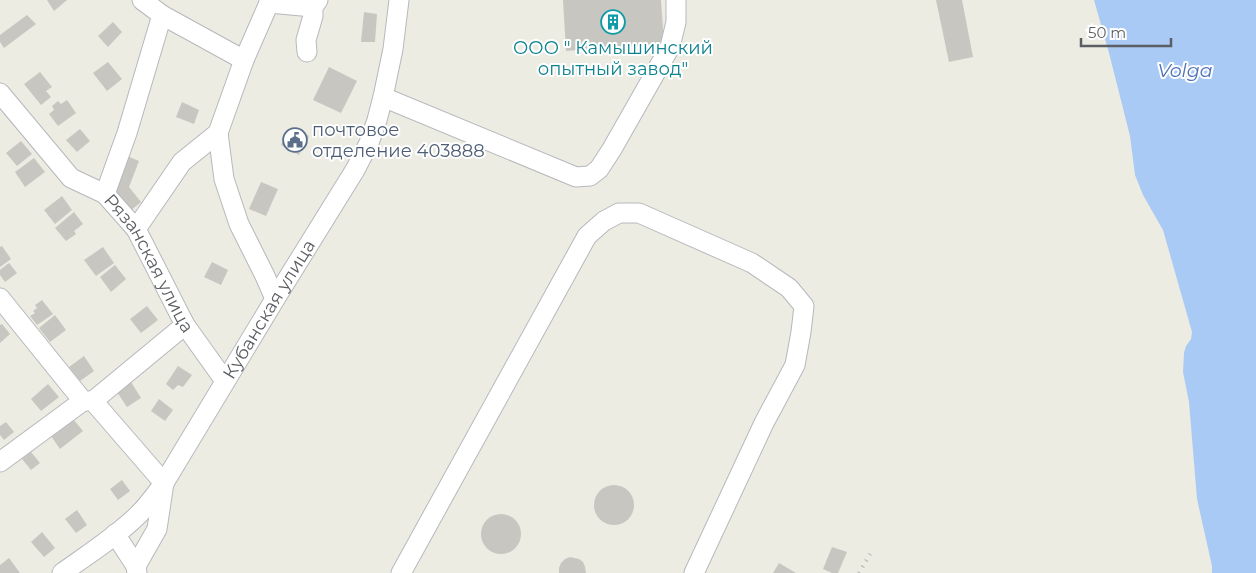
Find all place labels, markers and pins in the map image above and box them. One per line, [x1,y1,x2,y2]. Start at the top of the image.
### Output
building icon: ООО " Камышинский опытный завод" [600,9,626,35]
place label: ООО " Камышинский опытный завод" [513,37,713,80]
place label: почтовое отделение 403888 [312,119,485,162]
public building icon: почтовое отделение 403888 [282,127,308,153]

